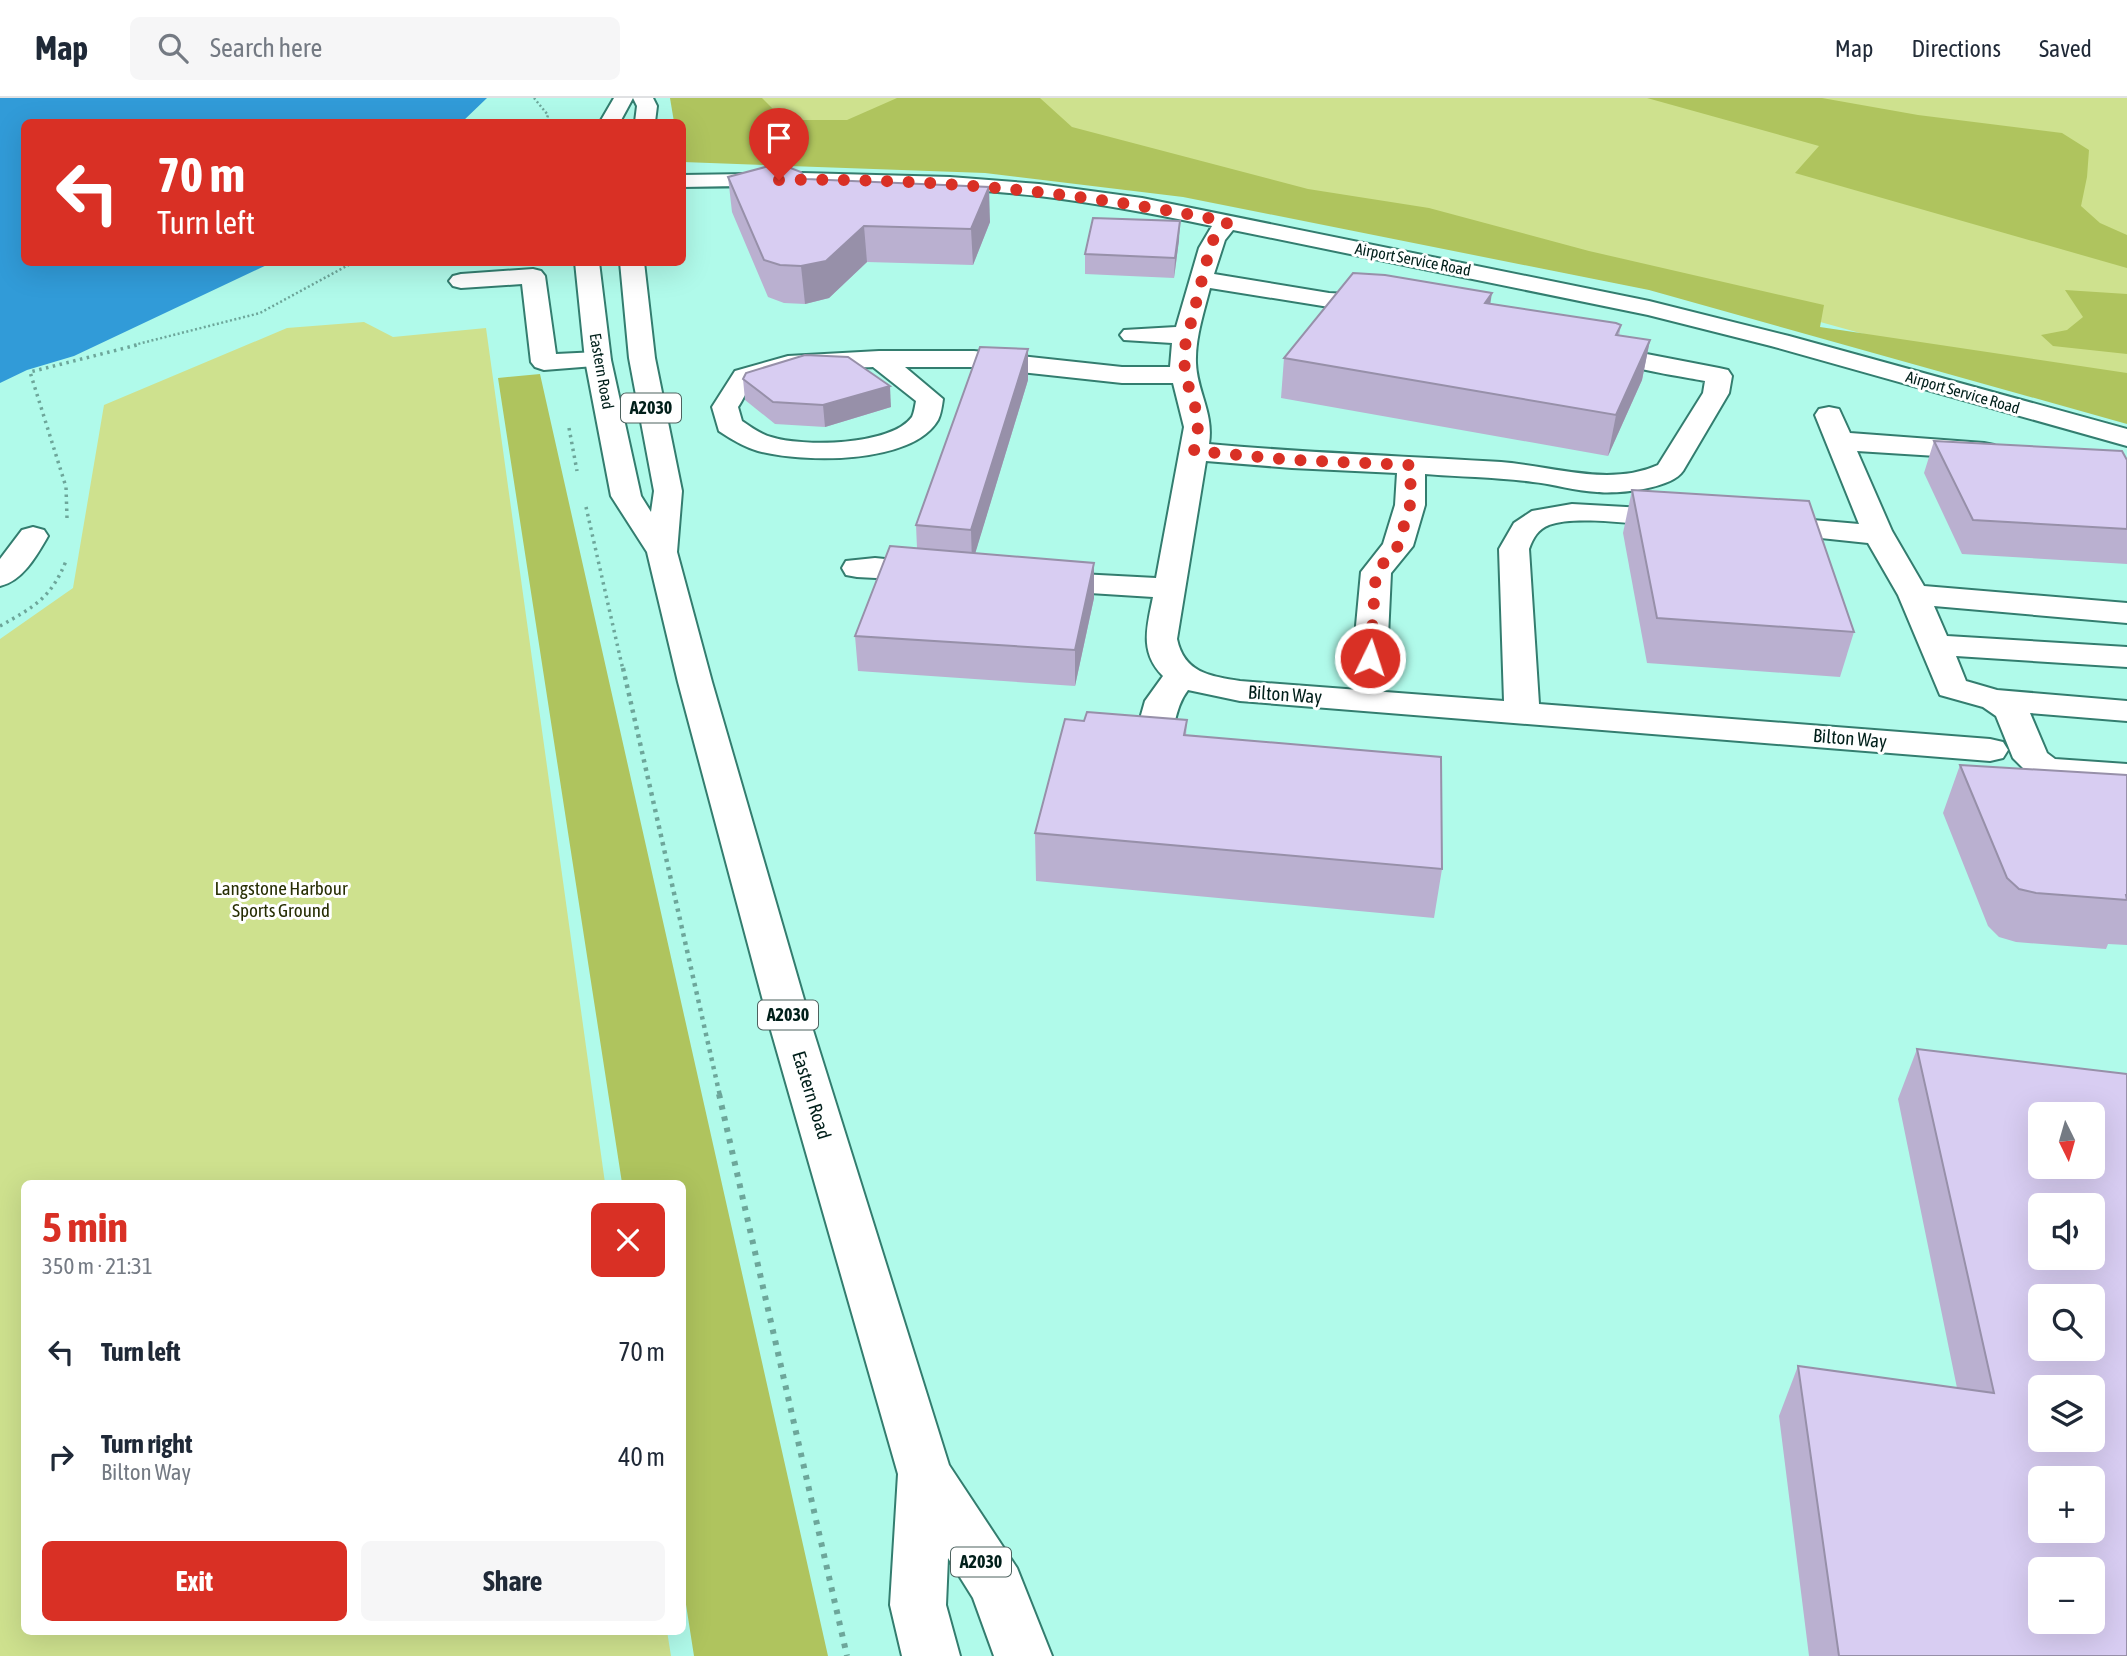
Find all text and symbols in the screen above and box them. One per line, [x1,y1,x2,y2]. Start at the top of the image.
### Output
search box [130,17,620,80]
text: Map [35,29,88,67]
icon: search [154,29,192,67]
text: Search here [210,33,322,63]
text: Map [1835,35,1873,62]
text: Directions [1911,35,2001,62]
text: Saved [2039,35,2092,62]
pin [749,108,809,180]
icon: arrive [760,119,798,157]
text: 70 m [157,146,245,202]
icon: left [42,147,133,238]
text: Turn left [157,204,255,241]
street label: Airport Service Road [1353,239,1472,280]
street label: Eastern Road [586,332,618,410]
street label: Airport Service Road [1904,367,2022,418]
road number: A2030 [621,394,681,422]
position arrow [1333,621,1407,695]
street label: Bilton Way [1247,680,1323,708]
street label: Bilton Way [1812,724,1888,752]
park label: Langstone Harbour Sports Ground [214,877,348,921]
road number: A2030 [758,1000,818,1030]
street label: Eastern Road [788,1048,836,1142]
north arrow [2028,1102,2105,1180]
map controls [2028,1102,2105,1634]
button: sound [2028,1193,2105,1270]
text: 5 min [42,1203,128,1251]
button: close [591,1203,665,1277]
text: 350 m · 21:31 [42,1253,153,1279]
button: search [2028,1284,2105,1361]
icon: left [42,1333,80,1371]
text: Turn left [101,1337,181,1367]
text: 70 m [618,1337,665,1367]
button: layers [2028,1375,2105,1452]
text: Turn right [101,1429,192,1459]
icon: right [42,1438,80,1476]
text: 40 m [618,1442,665,1472]
text: Bilton Way [101,1459,191,1485]
button: + [2028,1466,2105,1543]
button: Exit [42,1541,347,1621]
button: Share [361,1541,665,1621]
road number: A2030 [951,1548,1011,1576]
button: − [2028,1557,2105,1634]

